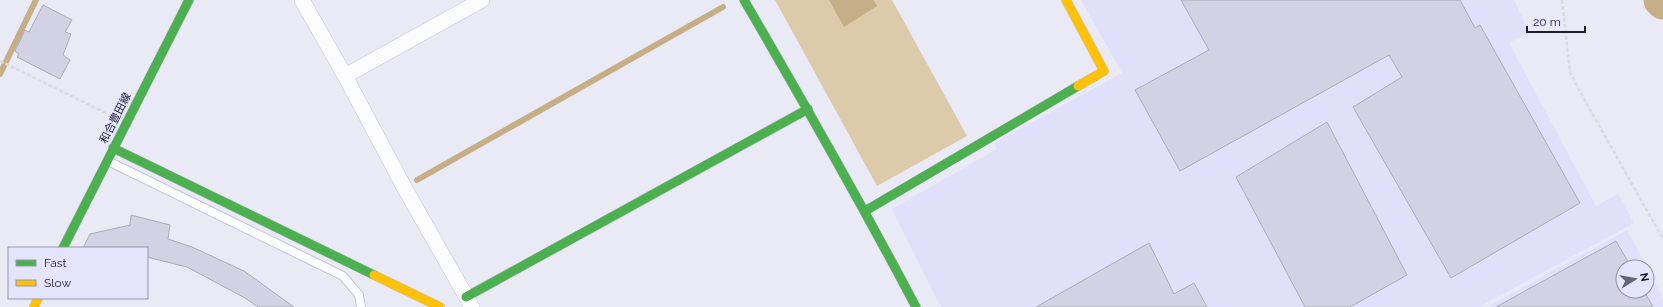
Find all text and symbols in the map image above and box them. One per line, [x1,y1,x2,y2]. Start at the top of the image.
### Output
scale bar [1527,8,1585,34]
text: 20 m [1533,15,1561,29]
street label: 和合豊田線 [97,91,134,146]
legend [8,247,148,299]
text: Fast [44,256,67,270]
north arrow [1615,259,1655,299]
text: N [1637,272,1652,283]
text: Slow [44,276,71,290]

